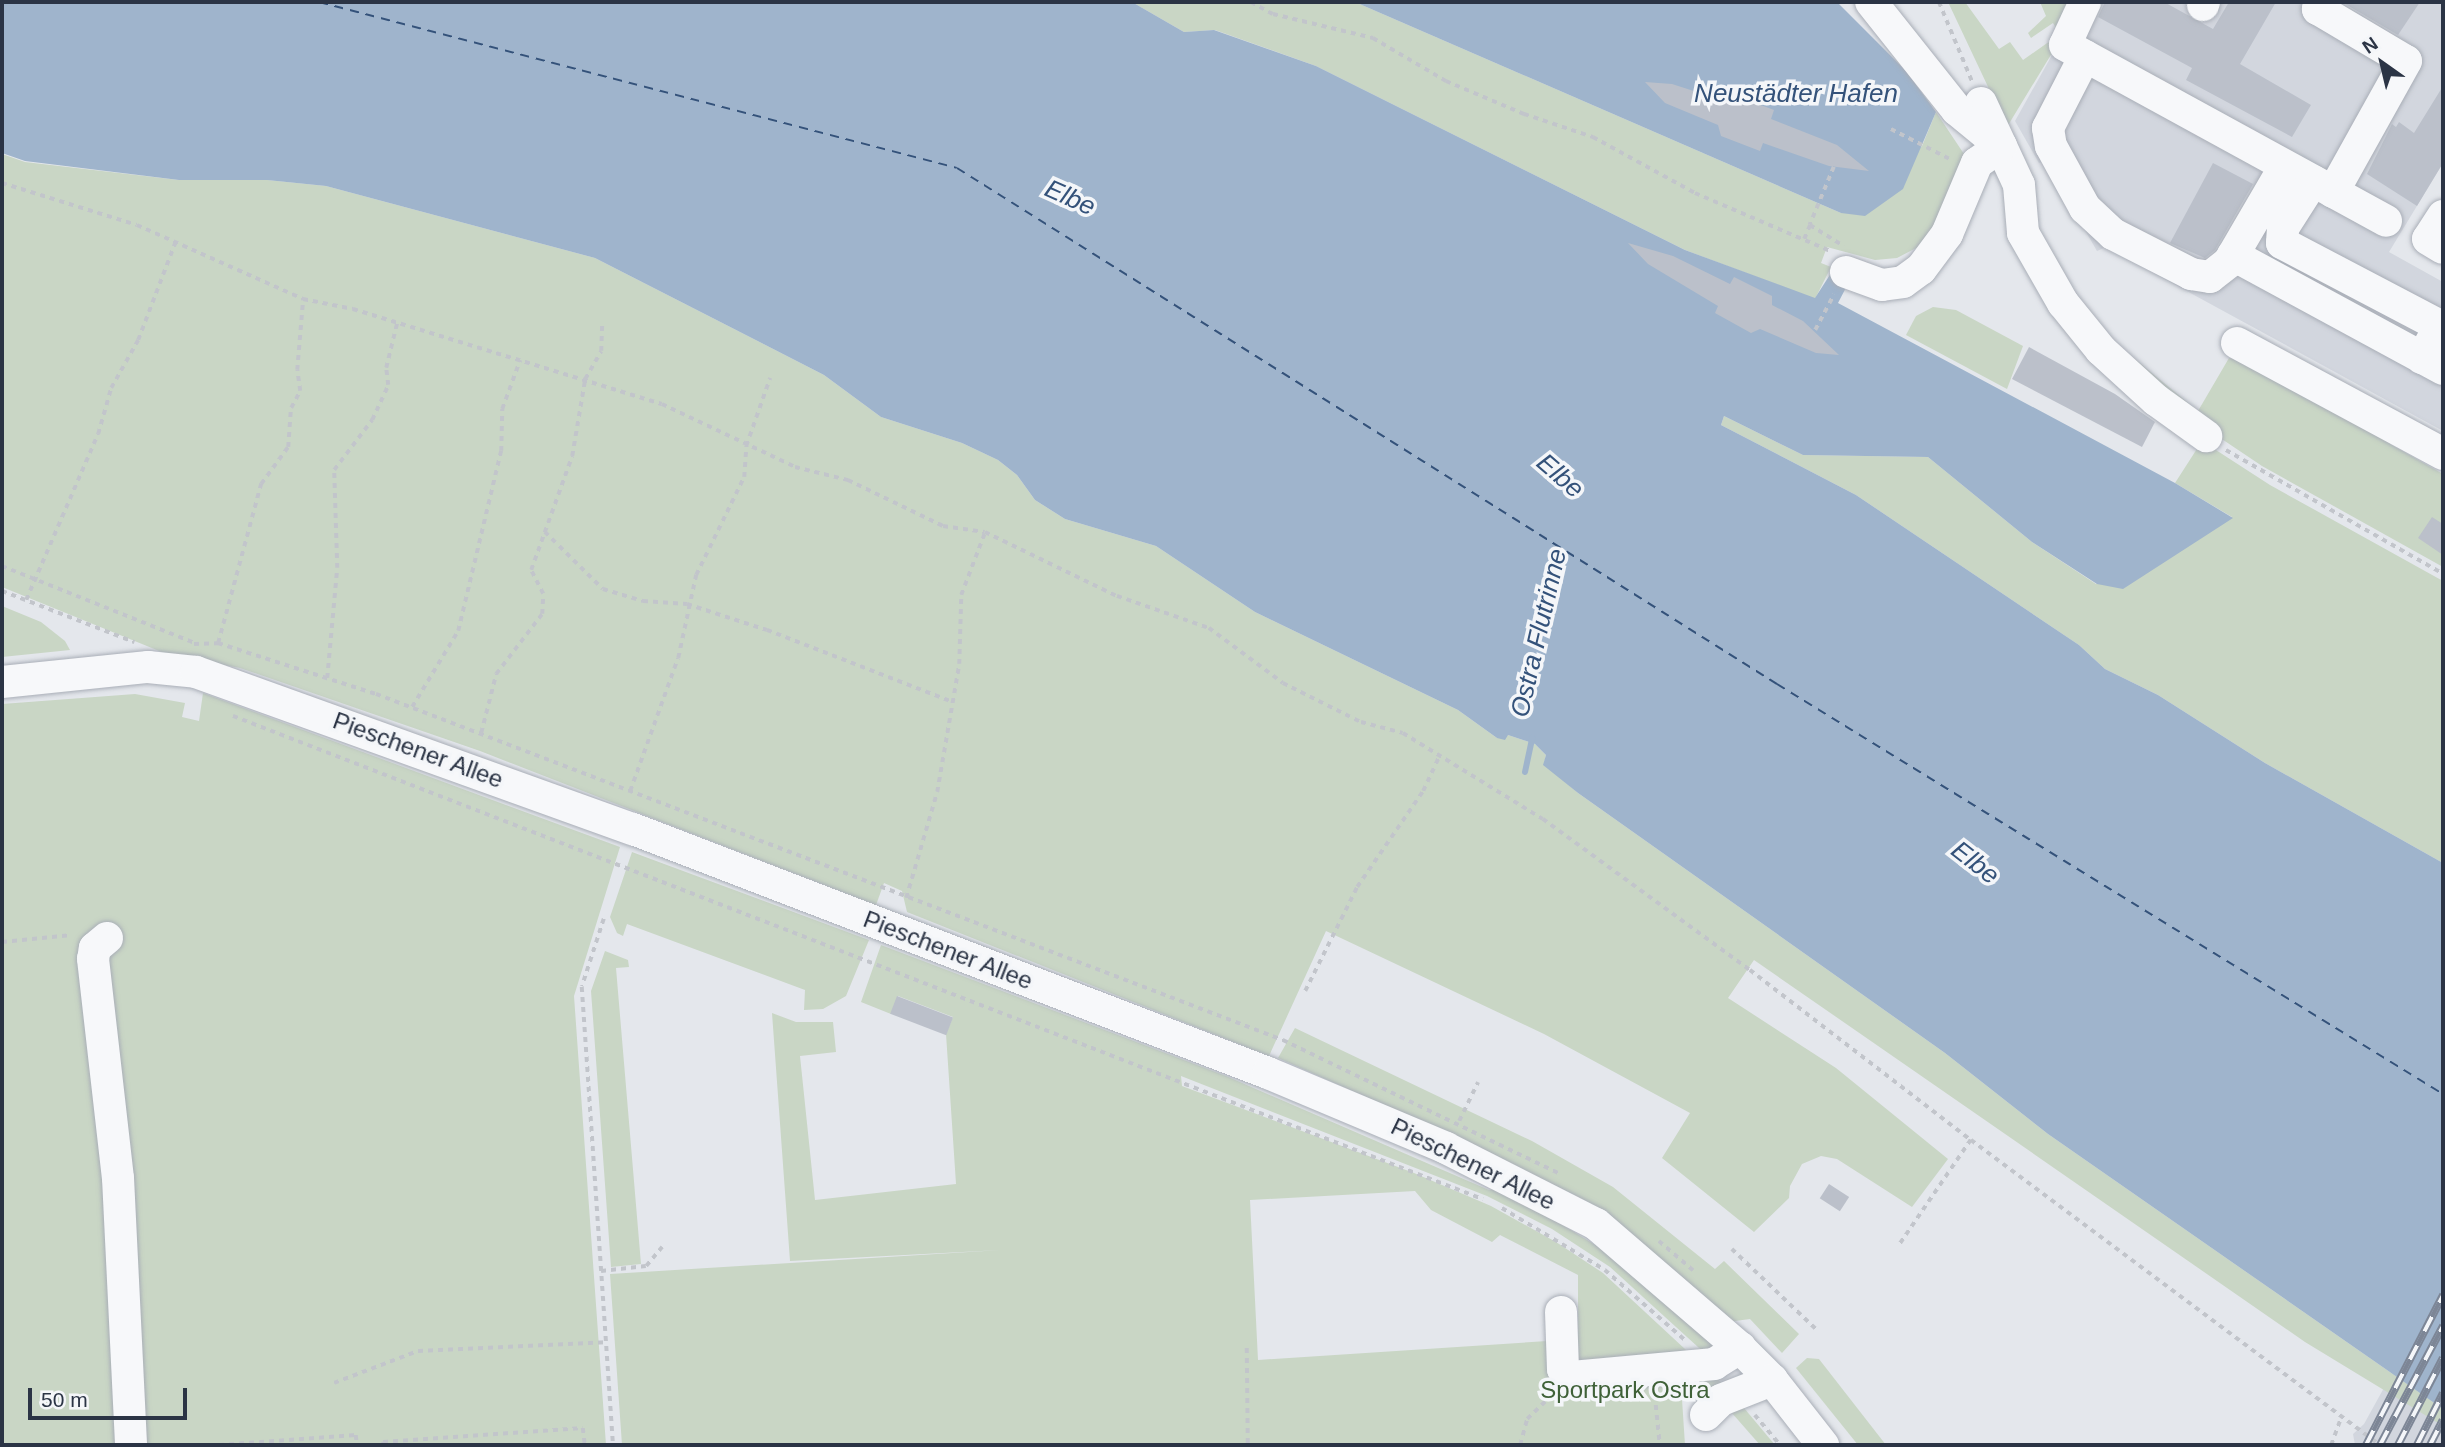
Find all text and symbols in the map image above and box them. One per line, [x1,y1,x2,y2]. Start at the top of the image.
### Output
north arrow [2347,28,2417,98]
text: N [2358,33,2382,58]
water label: Neustädter Hafen [1694,78,1898,110]
water label: Elbe [1040,173,1100,223]
water label: Elbe [1530,447,1590,505]
water label: Ostra Flutrinne [1504,546,1574,720]
street label: Pieschener Allee [328,706,508,794]
water label: Elbe [1945,835,2005,891]
street label: Pieschener Allee [859,904,1037,996]
street label: Pieschener Allee [1386,1112,1560,1216]
scale bar [32,1374,191,1418]
park label: Sportpark Ostra [1540,1376,1710,1404]
text: 50 m [41,1388,88,1411]

